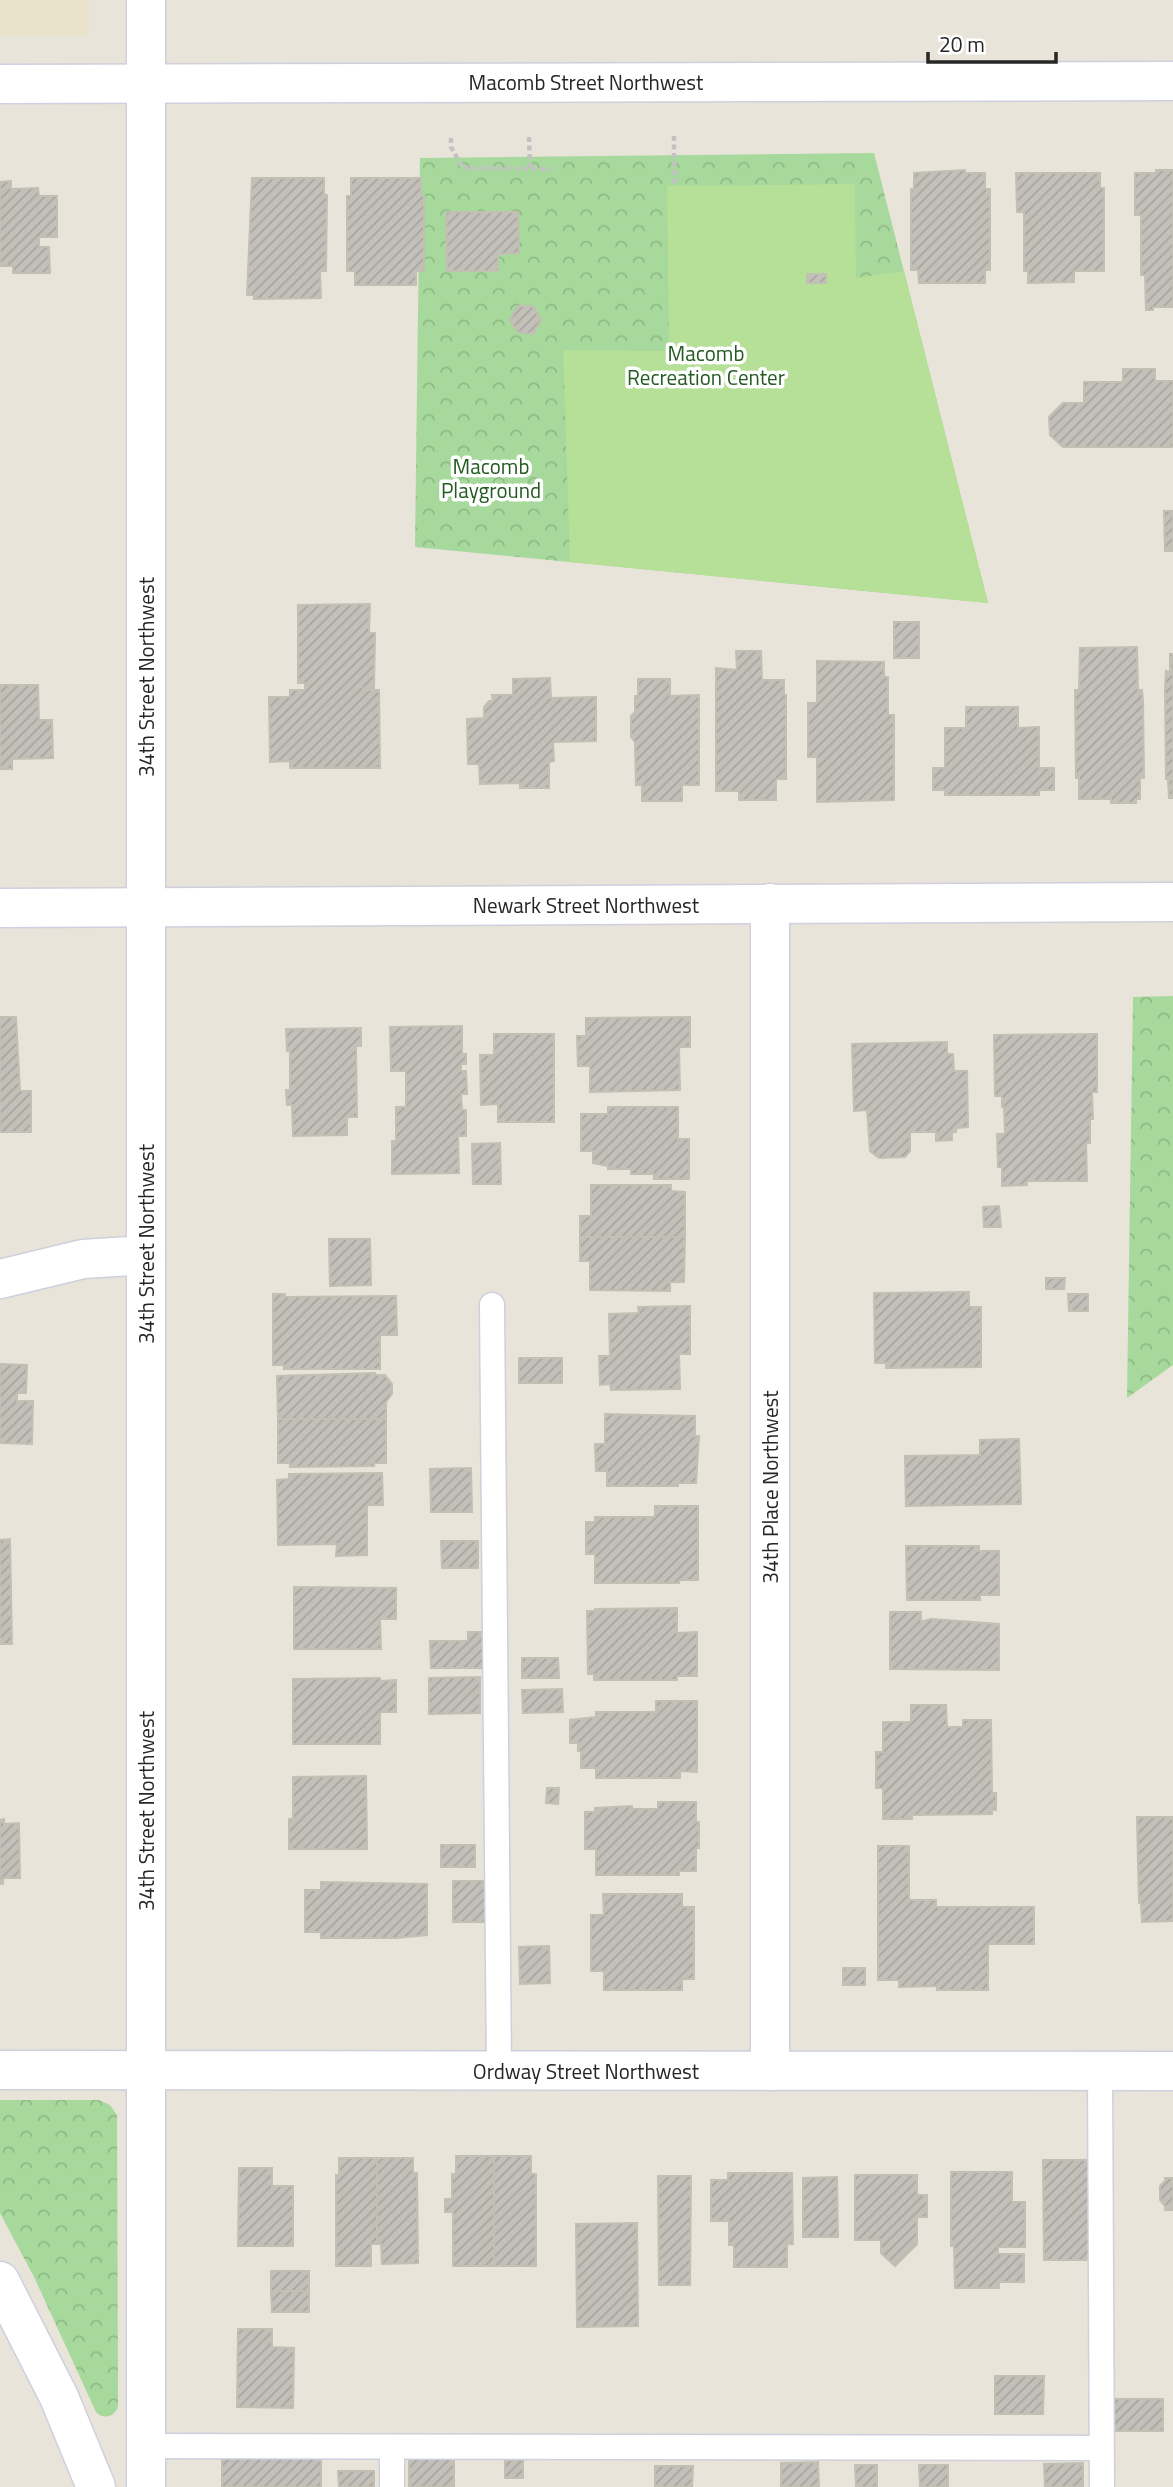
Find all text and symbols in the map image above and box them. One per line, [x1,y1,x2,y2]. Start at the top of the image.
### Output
scale bar [928,21,1056,65]
text: 20 m [939,28,985,60]
street label: Macomb Street Northwest [469,66,704,98]
park label: Macomb Recreation Center [627,337,785,393]
park label: Macomb Playground [441,450,541,506]
street label: 34th Street Northwest [130,576,162,777]
street label: Newark Street Northwest [473,889,700,921]
street label: 34th Street Northwest [130,1143,162,1344]
street label: 34th Place Northwest [754,1390,786,1584]
street label: 34th Street Northwest [130,1710,162,1911]
street label: Ordway Street Northwest [473,2055,700,2087]

